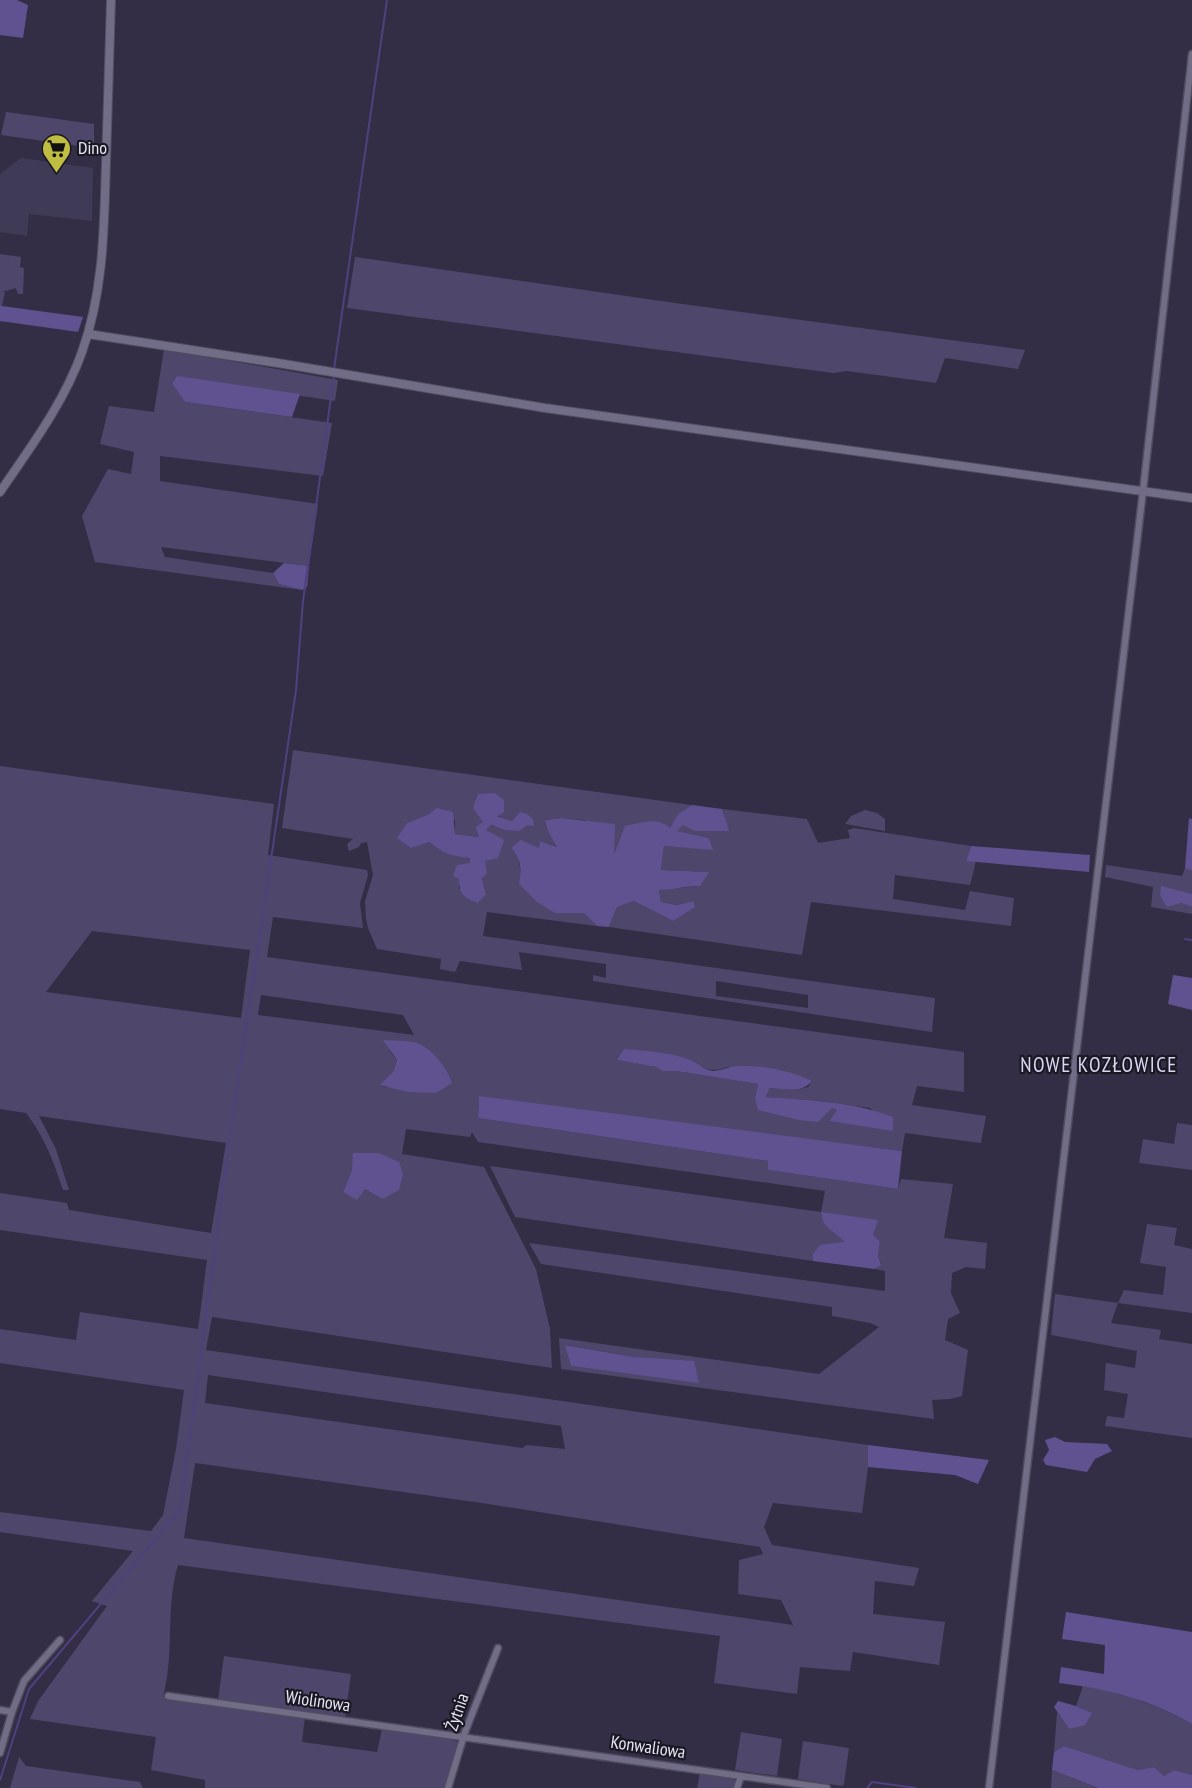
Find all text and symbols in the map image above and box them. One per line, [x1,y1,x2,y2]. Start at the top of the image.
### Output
supermarket icon: Dino [41,132,73,174]
place label: Dino [78,136,107,159]
district label: NOWE KOZŁOWICE [1020,1051,1178,1078]
street label: Wiolinowa [284,1685,352,1716]
street label: Żytnia [439,1690,474,1734]
street label: Konwaliowa [609,1730,687,1763]

